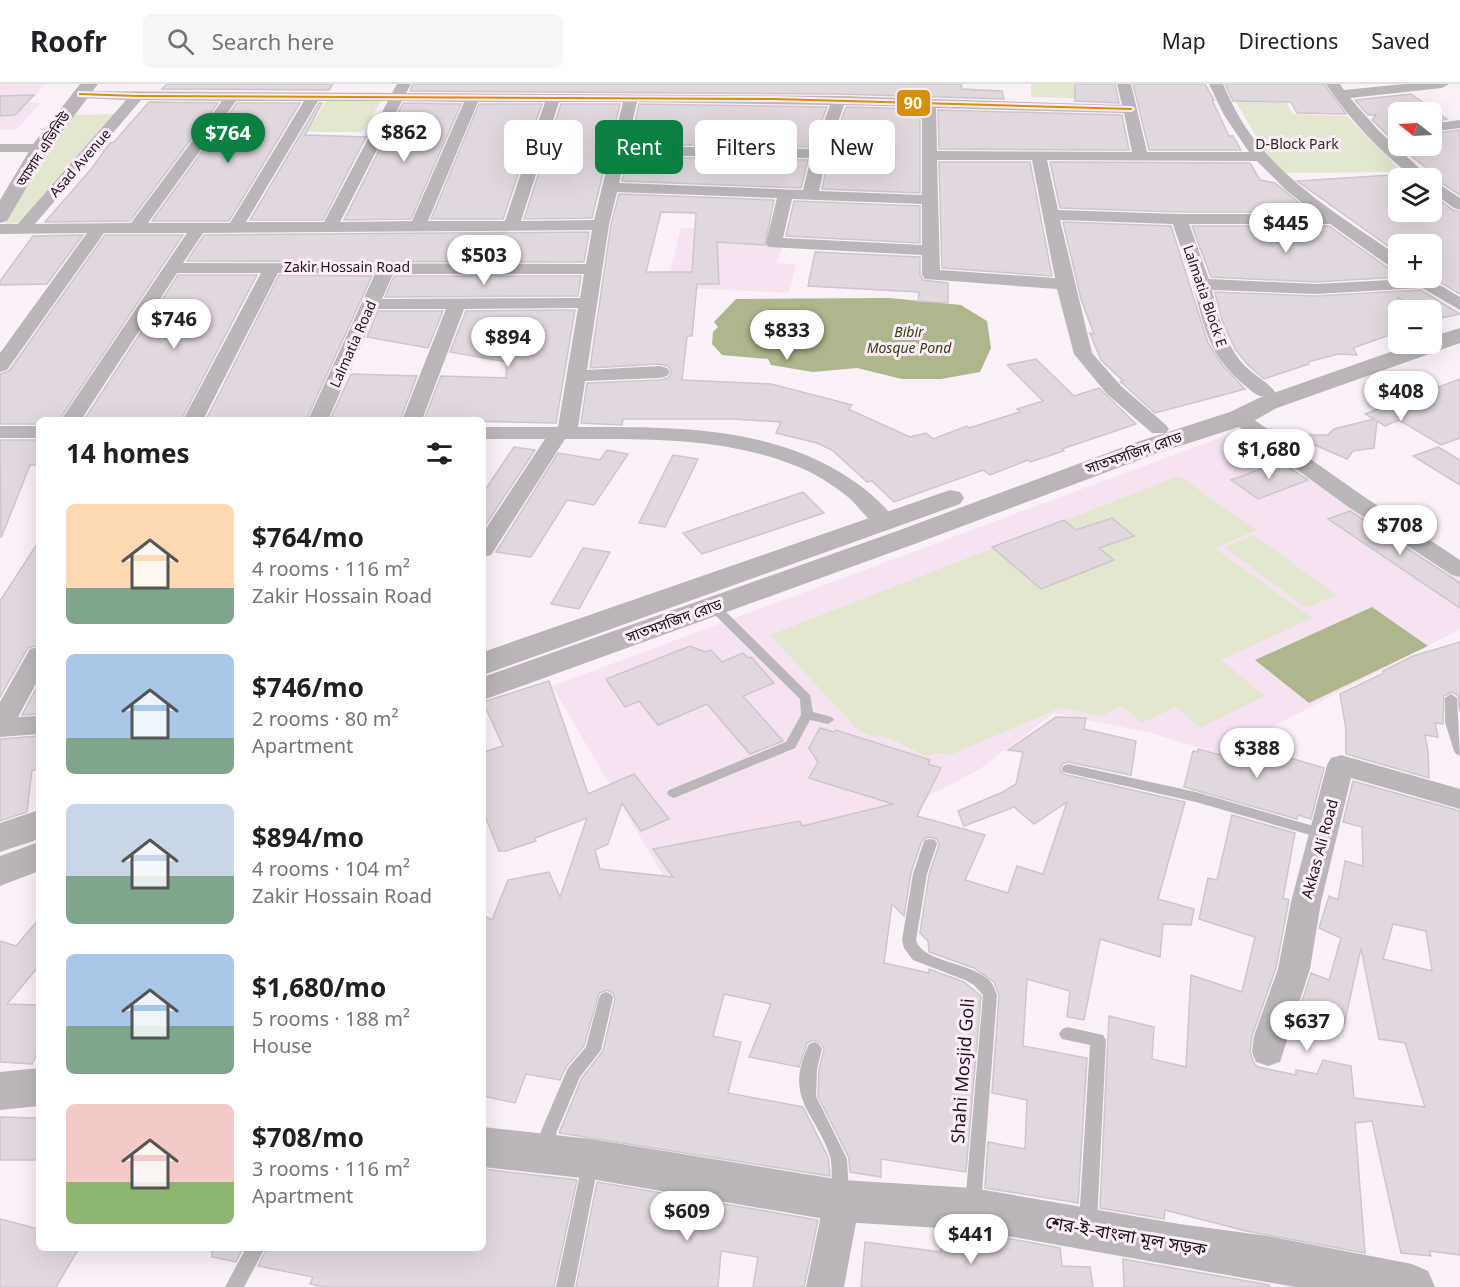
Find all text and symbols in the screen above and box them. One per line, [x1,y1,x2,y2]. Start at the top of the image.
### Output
search box [143,14,563,68]
text: Roofr [30,22,107,60]
icon: search [164,25,197,58]
text: Search here [212,26,334,56]
text: Map [1162,27,1206,55]
text: Directions [1239,27,1338,55]
text: Saved [1371,27,1430,55]
line badge: 90 [896,89,931,117]
text: 90 [904,92,922,114]
north arrow [1388,102,1442,156]
map controls [1388,102,1442,354]
street label: আসাদ এভিনিউ [11,107,75,191]
pin: $862 [368,112,440,163]
pin: $764 [192,113,264,164]
text: $862 [381,118,427,145]
text: $764 [205,119,251,146]
chip: Buy [504,120,583,174]
chip: Rent [595,120,683,174]
chip: Filters [695,120,797,174]
chip: New [809,120,895,174]
street label: Asad Avenue [45,124,115,201]
park label: D-Block Park [1255,134,1339,153]
button: layers [1388,168,1442,222]
pin: $445 [1250,203,1322,254]
text: $445 [1263,209,1309,236]
button: + [1388,234,1442,288]
pin: $503 [448,235,520,286]
text: $503 [461,241,507,268]
street label: Lalmatia Block E [1179,242,1232,349]
street label: Zakir Hossain Road [284,257,410,276]
street label: Lalmatia Road [325,297,380,390]
pin: $746 [138,299,210,350]
button: − [1388,300,1442,354]
text: $746 [151,305,197,332]
pin: $833 [751,310,823,361]
text: $833 [764,316,810,343]
pin: $894 [472,317,544,368]
water label: Bibir Mosque Pond [867,322,952,357]
text: $894 [485,323,531,350]
pin: $408 [1365,371,1437,422]
text: $408 [1378,377,1424,404]
street label: সাতমসজিদ রোড [1082,426,1185,478]
pin: $1,680 [1220,429,1318,480]
text: 14 homes [66,435,190,471]
text: $1,680 [1238,435,1300,462]
icon: filters [423,437,456,470]
pin: $708 [1364,505,1436,556]
text: $708 [1377,511,1423,538]
text: $764/mo [252,519,364,555]
icon: home [114,528,186,600]
text: 4 rooms · 116 m² [252,555,410,582]
text: Zakir Hossain Road [252,582,432,609]
street label: সাতমসজিদ রোড [622,593,725,647]
text: $746/mo [252,669,364,705]
icon: home [114,678,186,750]
text: 2 rooms · 80 m² [252,705,399,732]
pin: $388 [1221,728,1293,779]
text: Apartment [252,732,353,759]
text: $388 [1234,734,1280,761]
street label: Akkas Ali Road [1296,797,1342,901]
text: $894/mo [252,819,364,855]
icon: home [114,828,186,900]
text: 4 rooms · 104 m² [252,855,410,882]
text: Zakir Hossain Road [252,882,432,909]
text: $1,680/mo [252,969,386,1005]
icon: home [114,978,186,1050]
street label: Shahi Mosjid Goli [945,997,979,1144]
pin: $637 [1271,1001,1343,1052]
text: 5 rooms · 188 m² [252,1005,410,1032]
text: $637 [1284,1007,1330,1034]
text: House [252,1032,312,1059]
text: $708/mo [252,1119,364,1155]
icon: home [114,1128,186,1200]
text: 3 rooms · 116 m² [252,1155,410,1182]
text: Apartment [252,1182,353,1209]
pin: $609 [651,1191,723,1242]
text: $609 [664,1197,710,1224]
street label: শের-ই-বাংলা মূল সড়ক [1044,1209,1209,1261]
pin: $441 [935,1214,1007,1265]
text: $441 [948,1220,994,1247]

